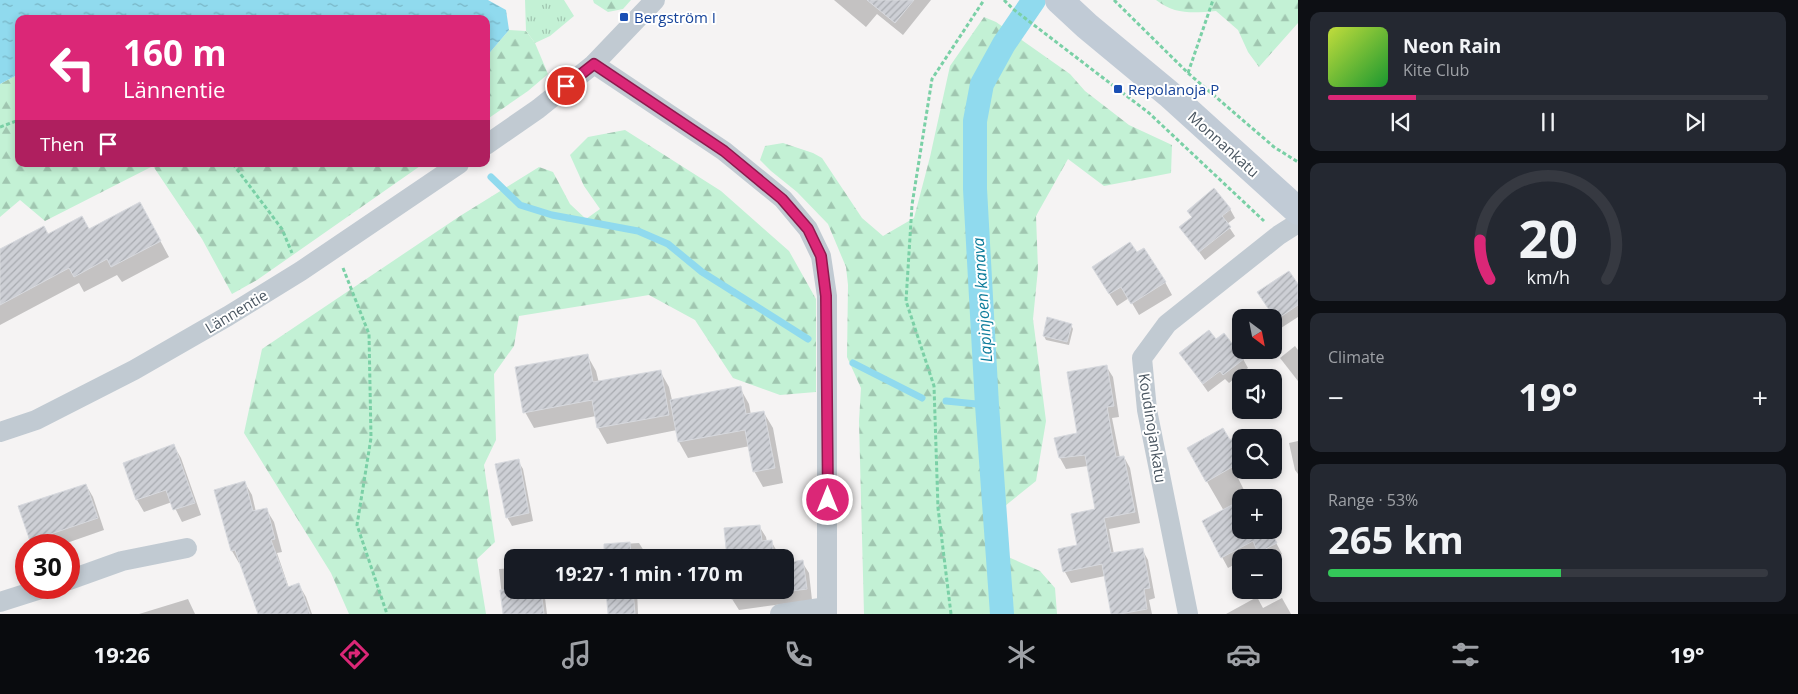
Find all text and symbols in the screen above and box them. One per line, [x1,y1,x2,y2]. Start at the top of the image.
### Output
place label: Bergström I [634,7,716,27]
marker: Bergström I [618,11,630,23]
text: 160 m [123,29,227,76]
text: Neon Rain [1403,33,1501,59]
icon: left [40,35,105,100]
text: Kite Club [1403,59,1469,81]
pin [545,65,587,107]
icon: arrive [552,72,580,100]
text: Lännentie [123,74,225,104]
place label: Repolanoja P [1128,79,1219,99]
marker: Repolanoja P [1112,83,1124,95]
street label: Monnankatu [1184,107,1264,181]
icon: previous [1387,108,1415,136]
icon: pause [1534,108,1562,136]
icon: next [1681,108,1709,136]
icon: arrive [94,130,122,158]
text: Then [40,131,84,157]
text: 20 [1518,202,1578,273]
water label: Lapinjoen kanava [967,237,997,363]
text: km/h [1526,265,1570,289]
street label: Lännentie [201,284,271,338]
north arrow [1232,309,1282,359]
map controls [1232,309,1282,599]
text: Climate [1328,346,1385,368]
button: sound [1232,369,1282,419]
text: 19° [1518,370,1578,422]
street label: Koudinojankatu [1134,372,1172,484]
text: − [1328,378,1344,416]
text: + [1752,378,1768,416]
button: search [1232,429,1282,479]
position arrow [801,473,853,525]
button: + [1232,489,1282,539]
text: Range · 53% [1328,489,1418,511]
text: 265 km [1328,513,1464,565]
speed limit sign: 30 [15,534,80,599]
button: − [1232,549,1282,599]
text: 19:27 · 1 min · 170 m [555,561,743,587]
icon: directions [337,637,372,672]
icon: music [559,637,594,672]
icon: phone [781,637,816,672]
icon: climate [1004,637,1039,672]
icon: car [1226,637,1261,672]
icon: filters [1448,637,1483,672]
text: 19:26 [94,639,150,669]
text: 19° [1670,639,1704,669]

